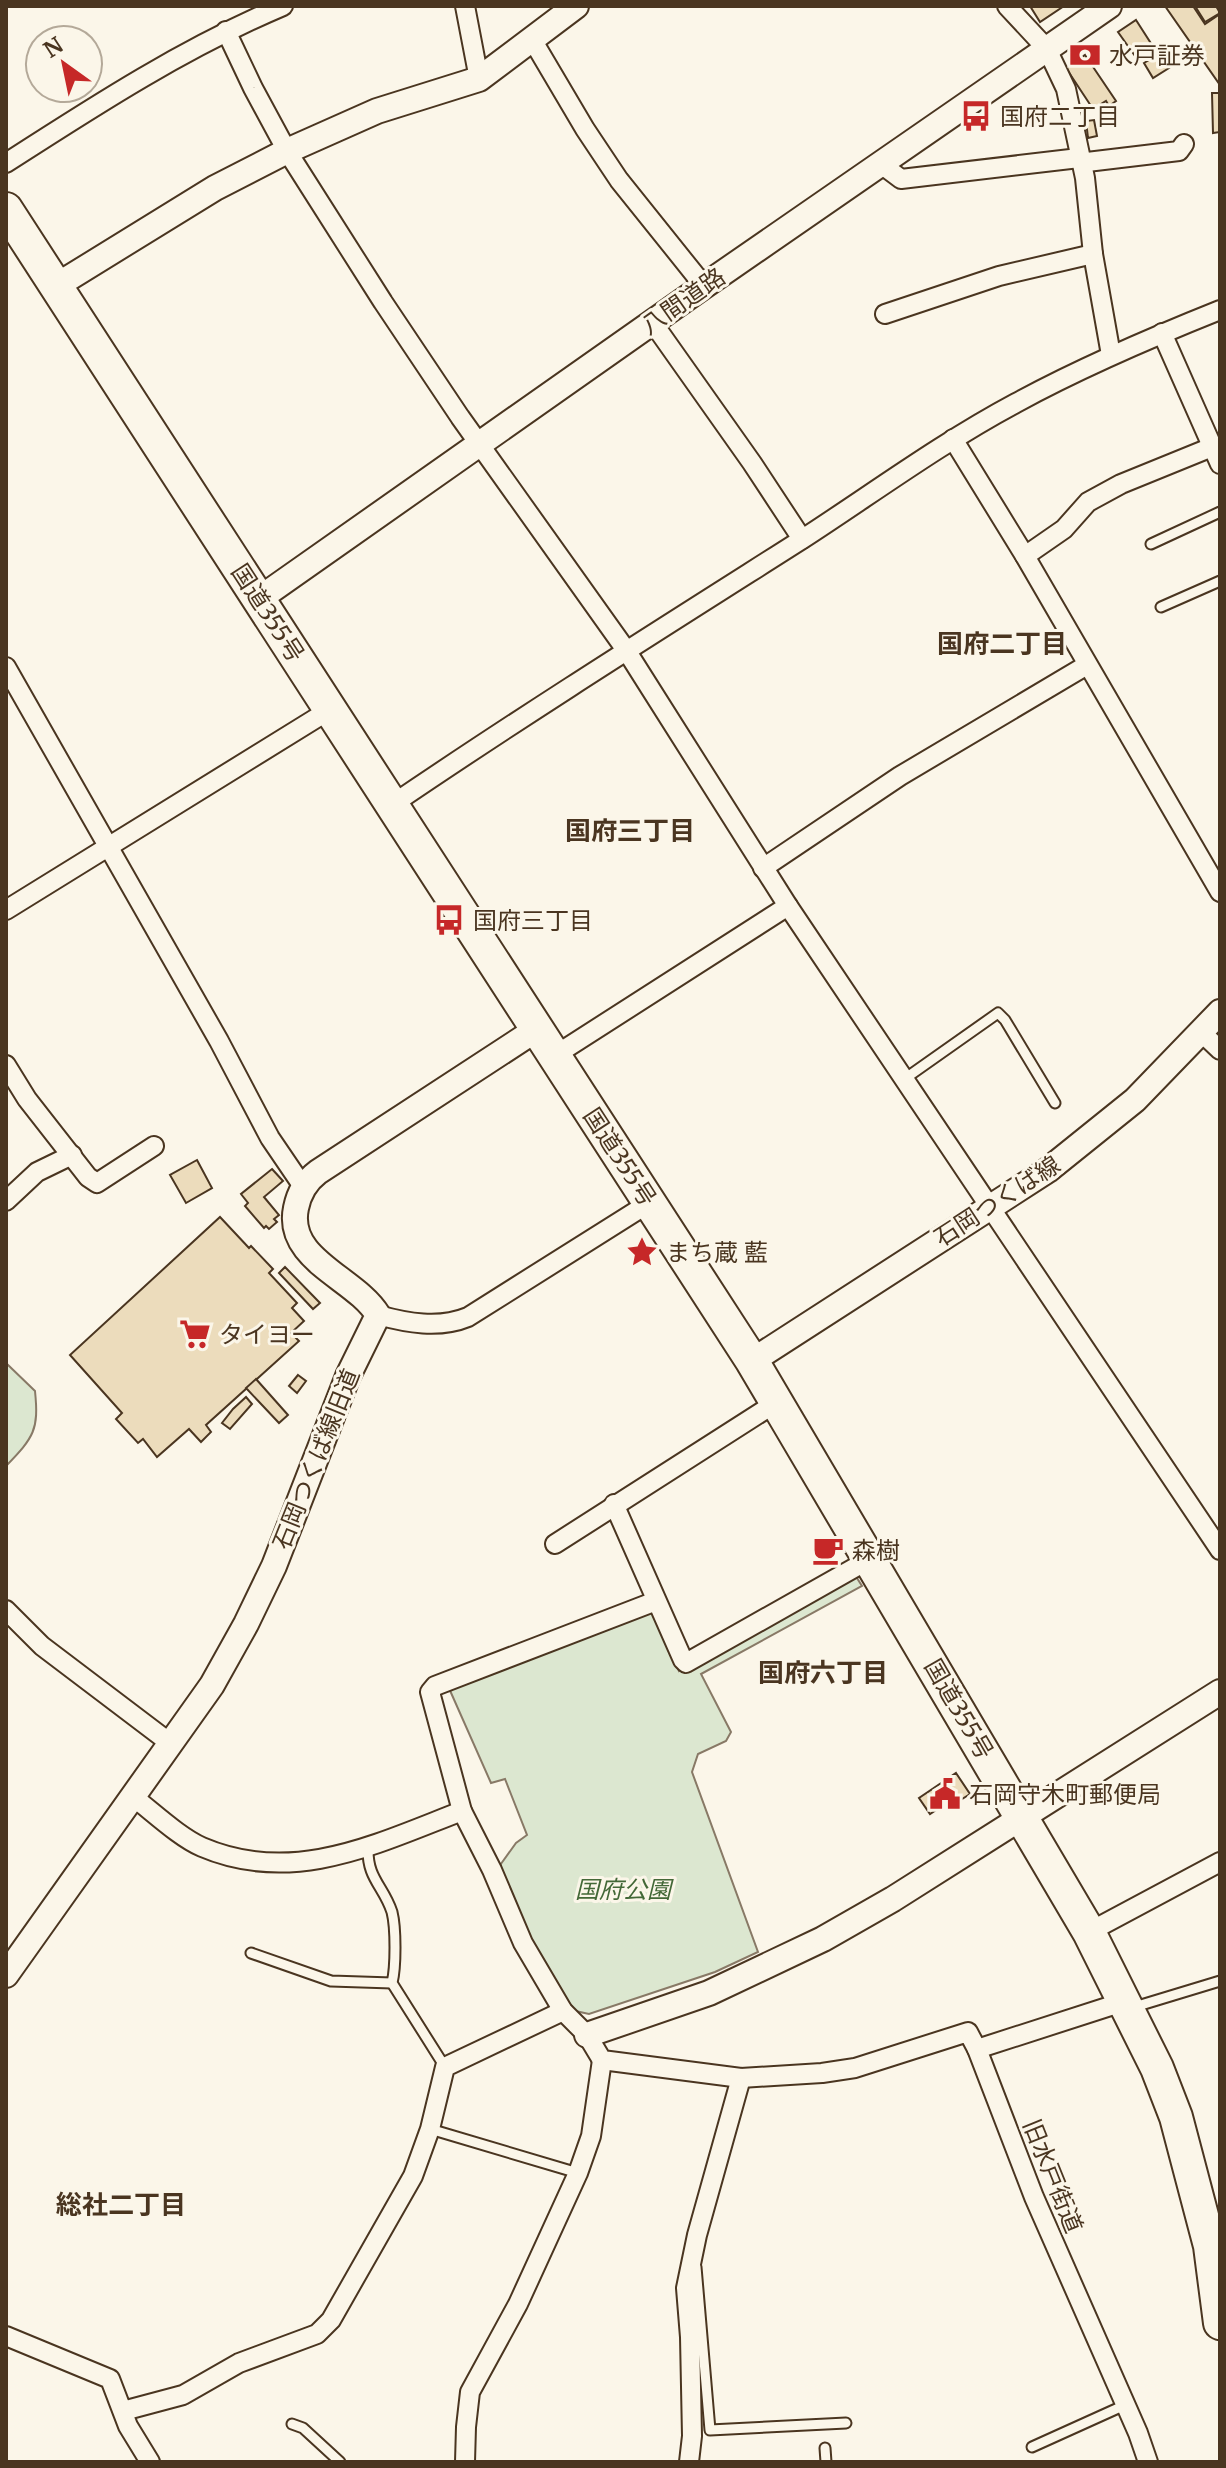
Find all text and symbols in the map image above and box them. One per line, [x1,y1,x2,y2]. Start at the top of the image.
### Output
north arrow [24,24,104,104]
text: N [38,30,69,64]
bank icon: 水戸証券 [1068,38,1102,72]
place label: 水戸証券 [1109,40,1205,71]
bus stop icon: 国府二丁目 [959,99,993,133]
place label: 国府二丁目 [1000,101,1120,132]
street label: 八間道路 [635,261,731,341]
street label: 国道355号 [225,558,311,668]
district label: 国府二丁目 [937,627,1067,660]
district label: 国府三丁目 [565,814,695,847]
bus stop icon: 国府三丁目 [432,903,466,937]
place label: 国府三丁目 [473,905,593,936]
street label: 国道355号 [577,1102,663,1212]
street label: 石岡つくば線 [928,1149,1066,1253]
place icon: まち蔵 藍 [625,1235,659,1269]
place label: まち蔵 藍 [666,1237,768,1268]
supermarket icon: タイヨー [178,1317,212,1351]
place label: タイヨー [219,1319,315,1350]
street label: 石岡つくば線旧道 [266,1364,366,1554]
cafe icon: 森樹 [811,1533,845,1567]
place label: 森樹 [852,1535,900,1566]
street label: 国道355号 [918,1653,1000,1765]
district label: 国府六丁目 [758,1656,888,1689]
public building icon: 石岡守木町郵便局 [928,1777,962,1811]
place label: 石岡守木町郵便局 [969,1779,1161,1810]
park label: 国府公園 [575,1874,674,1905]
street label: 旧水戸街道 [1016,2115,1090,2237]
district label: 総社二丁目 [56,2188,186,2221]

